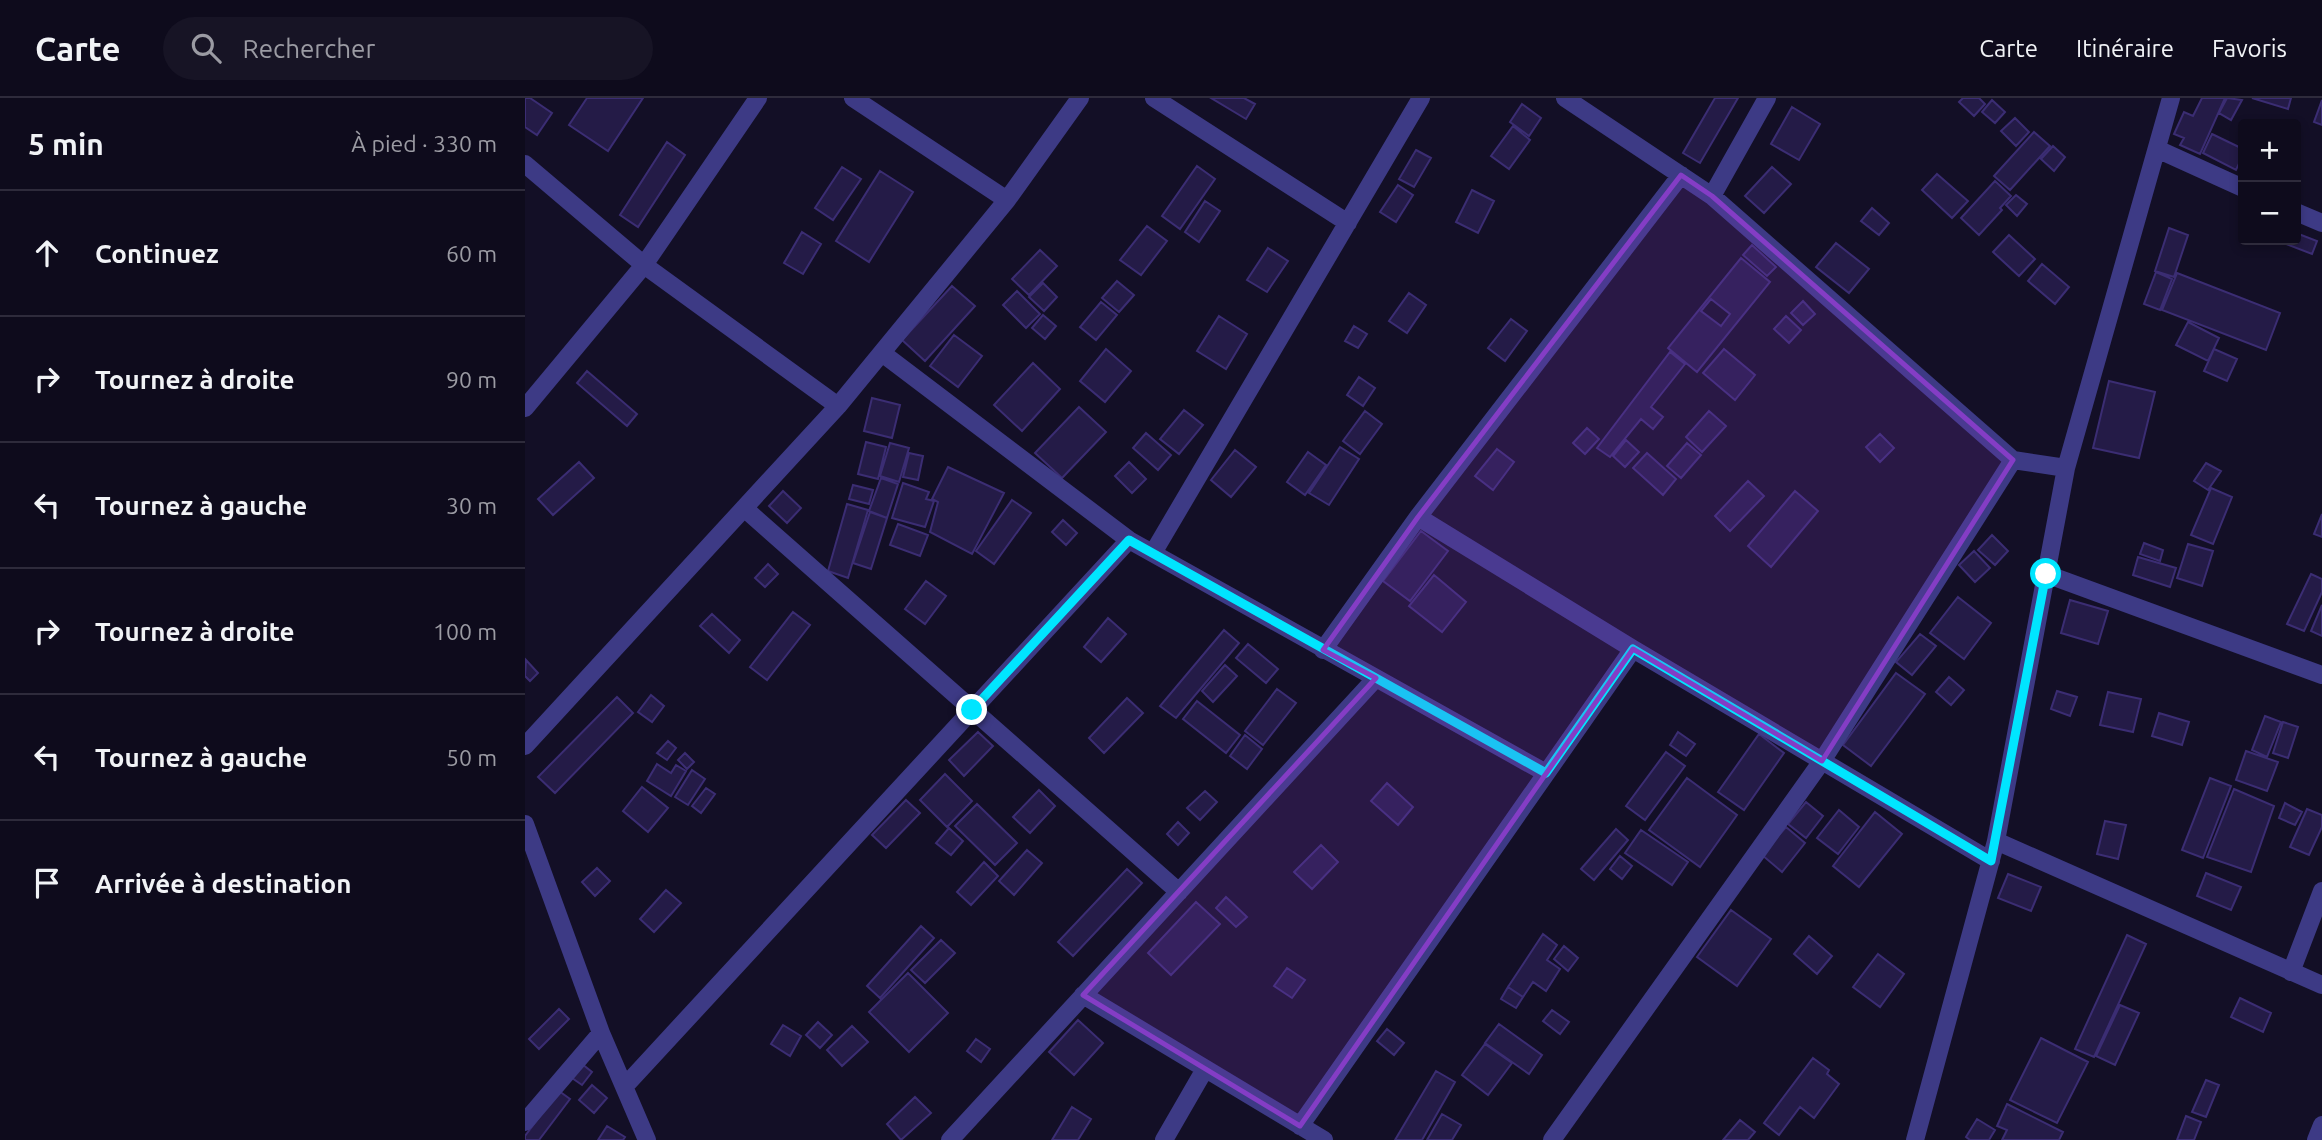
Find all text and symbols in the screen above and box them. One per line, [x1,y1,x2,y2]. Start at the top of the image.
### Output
search box [163,17,653,80]
icon: search [187,29,225,67]
text: Carte [35,30,121,67]
text: Rechercher [243,34,375,63]
text: Carte [1979,35,2038,62]
text: Itinéraire [2076,35,2174,62]
text: Favoris [2212,35,2287,62]
map controls [2238,119,2301,245]
button: + [2238,119,2301,182]
text: 5 min [28,127,104,161]
text: À pied · 330 m [351,131,497,156]
button: − [2238,182,2301,245]
icon: ahead [28,234,66,272]
text: Continuez [95,239,219,268]
text: 60 m [446,241,497,266]
icon: right [28,360,66,398]
text: Tournez à droite [95,365,294,394]
text: 90 m [446,367,497,392]
icon: left [28,486,66,524]
text: Tournez à gauche [95,491,307,520]
text: 30 m [446,493,497,518]
route start [2030,558,2061,589]
icon: right [28,612,66,650]
text: Tournez à droite [95,617,294,646]
text: 100 m [433,619,497,644]
route end [956,694,987,725]
icon: left [28,738,66,776]
text: Tournez à gauche [95,743,307,772]
text: 50 m [446,745,497,770]
icon: arrive [28,864,66,902]
text: Arrivée à destination [95,869,351,898]

